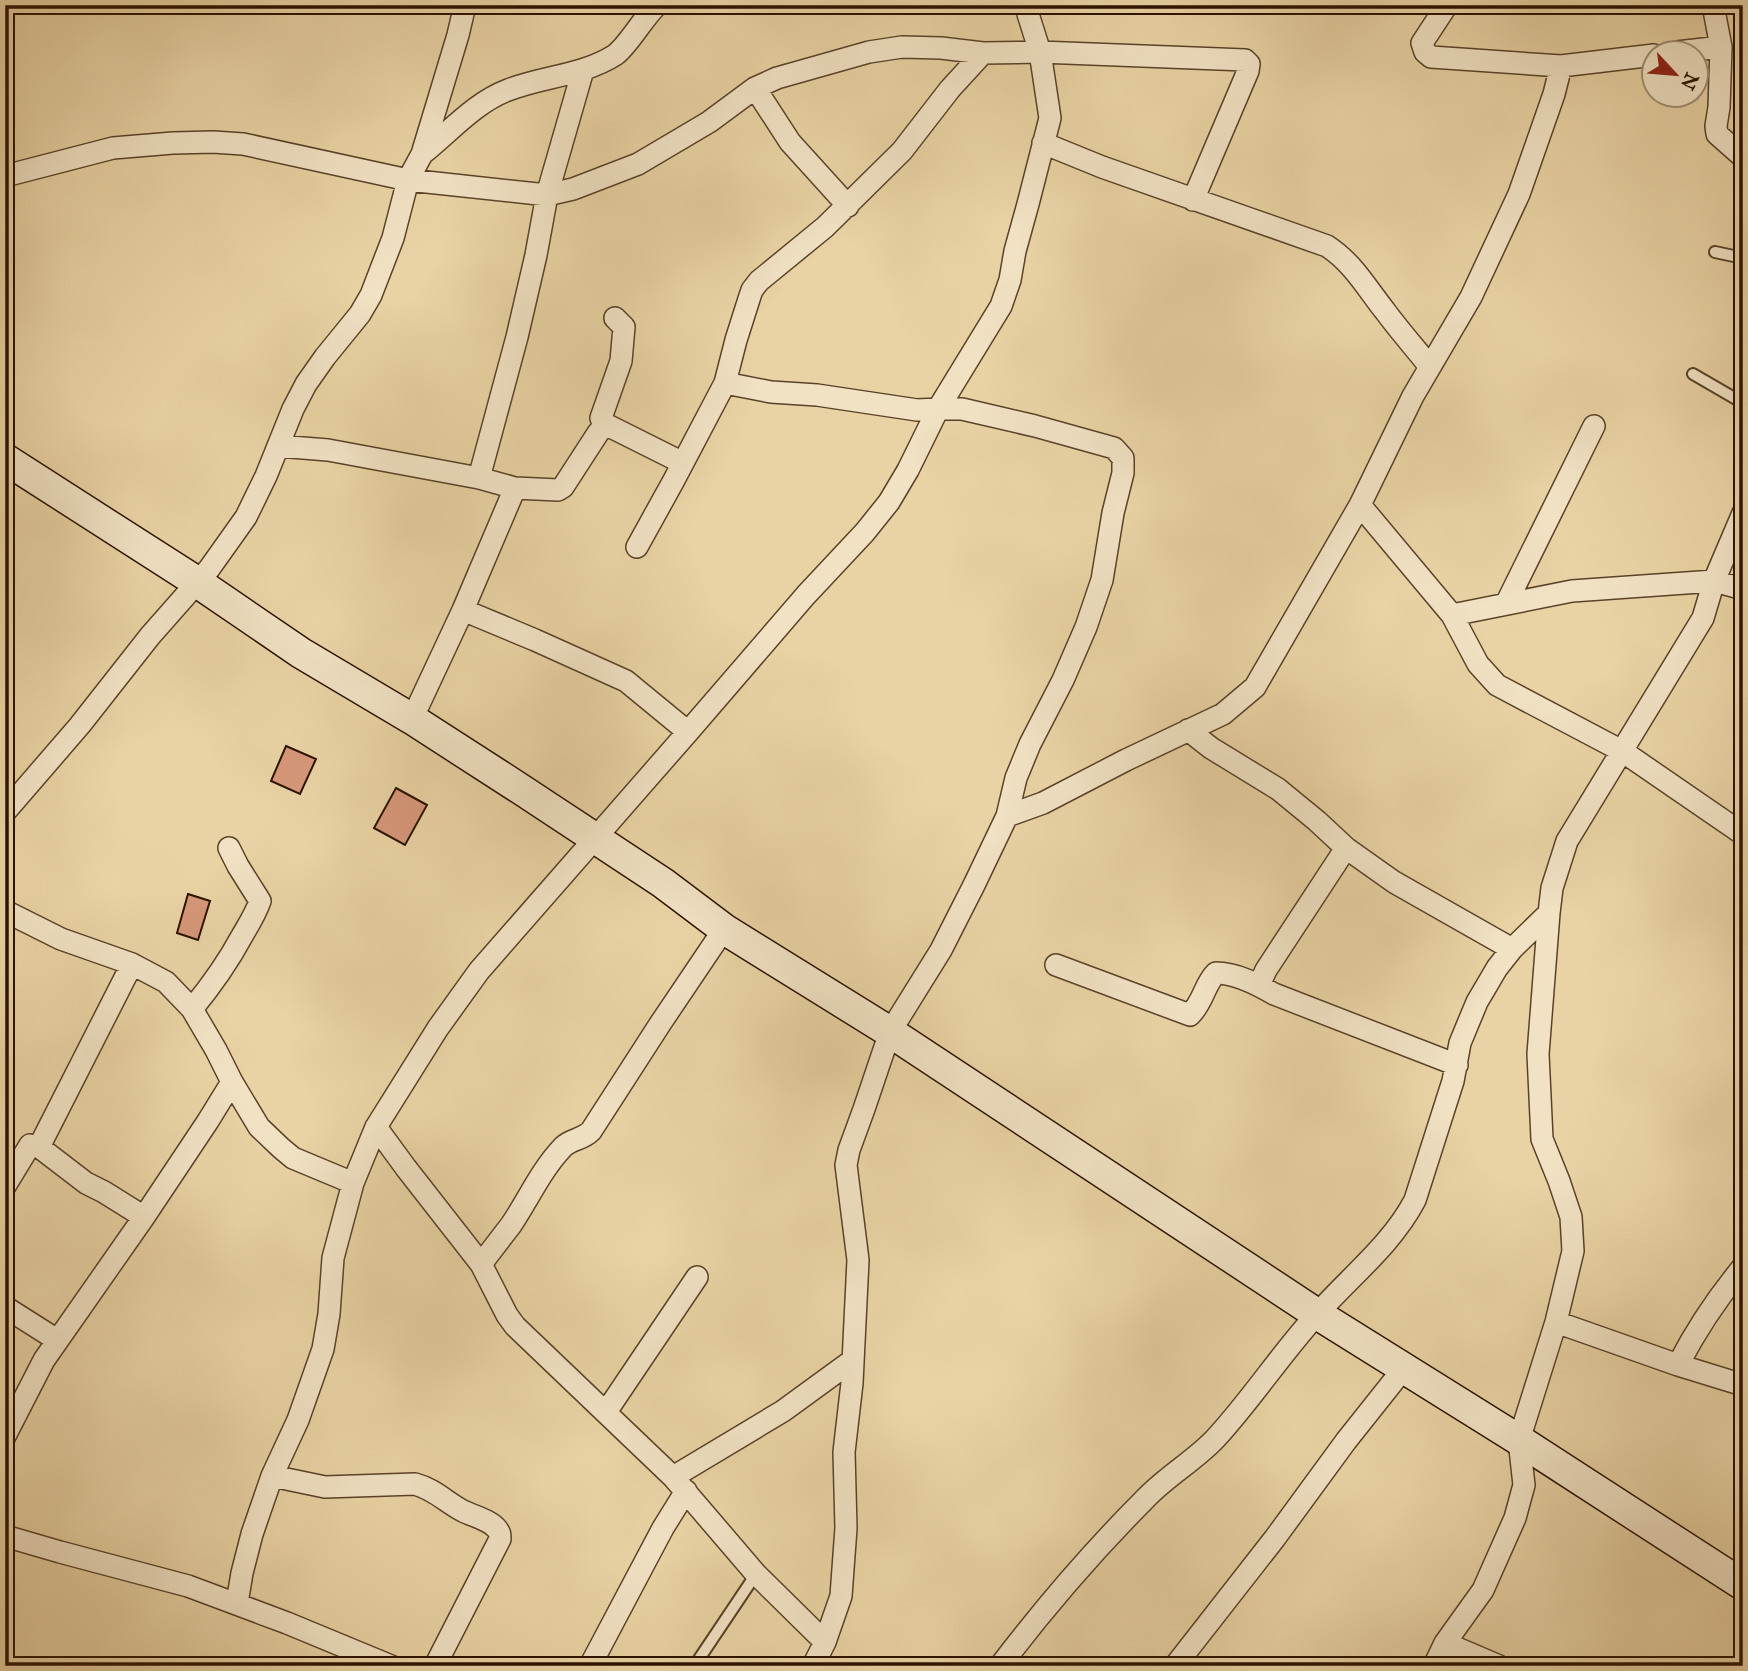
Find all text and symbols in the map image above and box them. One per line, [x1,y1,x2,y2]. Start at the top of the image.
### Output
north arrow [1640,38,1710,108]
text: N [1676,69,1704,94]

